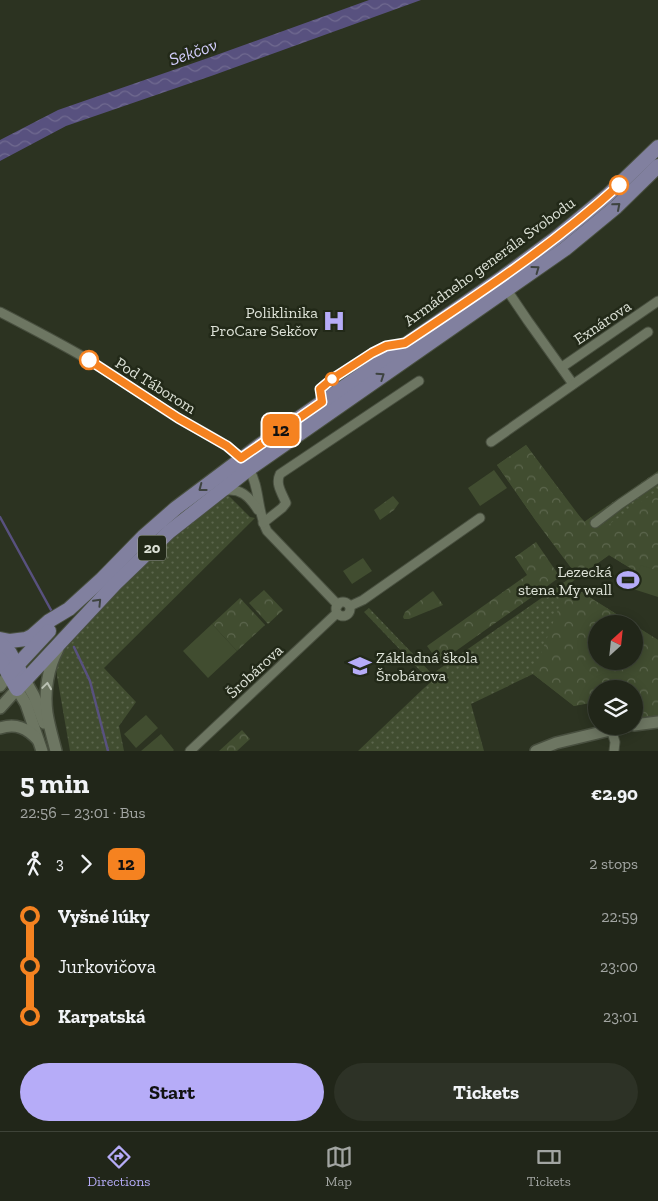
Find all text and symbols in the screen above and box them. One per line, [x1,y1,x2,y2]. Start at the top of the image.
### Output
water label: Sekčov [166,33,220,71]
unlabelled marker [609,175,629,195]
street label: Armádneho generála Svobodu [400,193,579,330]
one-way arrow [611,203,620,212]
one-way arrow [531,266,540,275]
street label: Exnárova [570,296,635,348]
place label: Poliklinika ProCare Sekčov [210,303,318,340]
hospital icon: Poliklinika ProCare Sekčov [321,308,347,334]
unlabelled marker [79,350,99,370]
street label: Pod Táborom [112,353,200,418]
unlabelled marker [325,372,339,386]
one-way arrow [376,373,385,383]
line badge: 12 [258,414,304,446]
text: 12 [273,419,289,441]
one-way arrow [198,482,208,491]
road number: 20 [138,536,166,560]
place label: Lezecká stena My wall [518,562,612,599]
sports icon: Lezecká stena My wall [615,567,641,593]
one-way arrow [92,599,101,608]
north arrow [588,615,642,670]
map controls [588,615,643,735]
street label: Šrobárova [222,640,287,702]
place label: Základná škola Šrobárova [376,648,478,685]
school or university icon: Základná škola Šrobárova [347,653,373,679]
button: layers [588,680,643,735]
one-way arrow [42,682,52,690]
text: 5 min [20,767,89,800]
text: €2.90 [591,782,638,805]
text: 22:56 – 23:01 · Bus [20,803,145,822]
icon: walk [20,850,48,878]
icon: forward [72,850,100,878]
text: 12 [118,853,135,875]
text: 3 [56,854,64,873]
text: 2 stops [589,854,638,873]
text: Vyšné lúky [58,905,150,928]
text: 22:59 [601,907,638,926]
text: Jurkovičova [58,955,156,978]
text: 23:00 [600,957,638,976]
text: Karpatská [58,1005,146,1028]
text: 23:01 [603,1007,638,1026]
button: Start [20,1063,324,1121]
button: Tickets [334,1063,638,1121]
tab: Directions [87,1143,150,1190]
tab: Map [325,1143,353,1190]
tab: Tickets [527,1143,571,1190]

